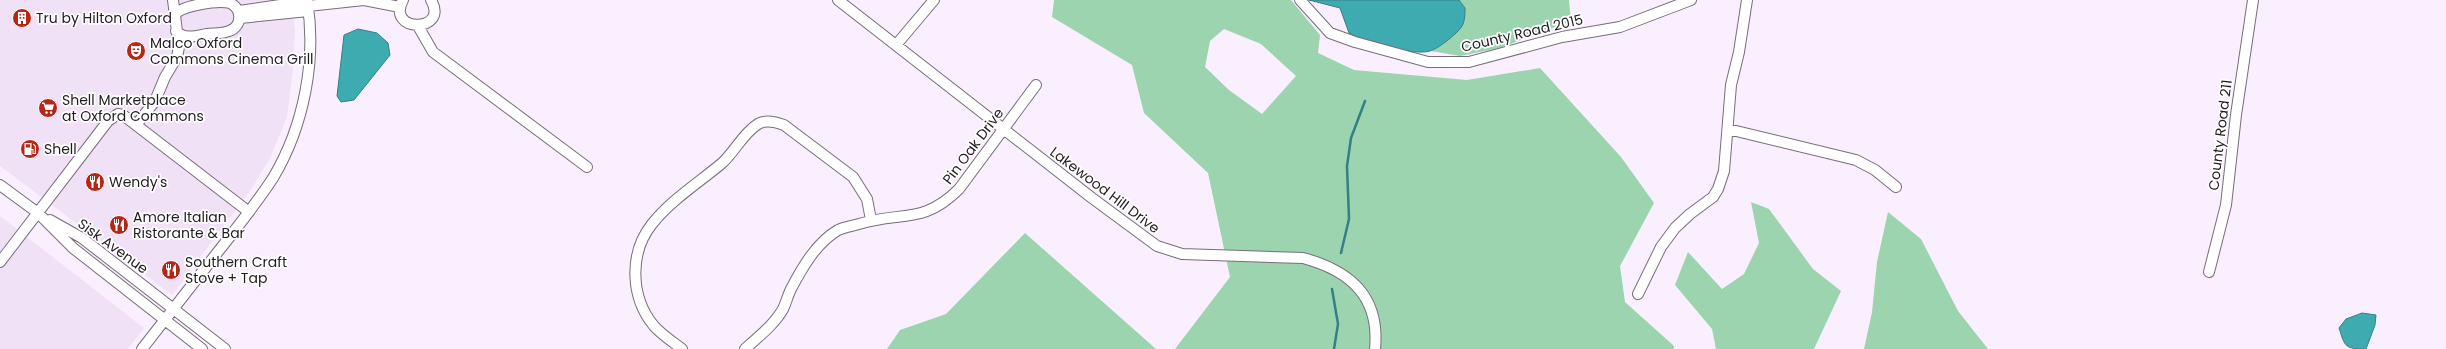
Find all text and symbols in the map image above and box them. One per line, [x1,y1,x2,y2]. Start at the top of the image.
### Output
building icon: Tru by Hilton Oxford [11,7,33,29]
place label: Tru by Hilton Oxford [36,8,172,28]
street label: County Road 2015 [1459,9,1585,57]
place label: Malco Oxford Commons Cinema Grill [150,33,314,69]
theatre icon: Malco Oxford Commons Cinema Grill [125,40,147,62]
street label: County Road 211 [2203,78,2237,192]
place label: Shell Marketplace at Oxford Commons [62,90,204,126]
supermarket icon: Shell Marketplace at Oxford Commons [37,97,59,119]
street label: Pin Oak Drive [938,103,1008,188]
fuel station icon: Shell [19,138,41,160]
place label: Shell [44,139,77,159]
street label: Lakewood Hill Drive [1046,142,1164,238]
restaurant icon: Wendy's [84,171,106,193]
place label: Wendy's [109,172,167,192]
place label: Amore Italian Ristorante & Bar [133,207,245,243]
street label: Sisk Avenue [74,214,152,279]
restaurant icon: Amore Italian Ristorante & Bar [108,214,130,236]
place label: Southern Craft Stove + Tap [185,252,287,288]
restaurant icon: Southern Craft Stove + Tap [160,259,182,281]

